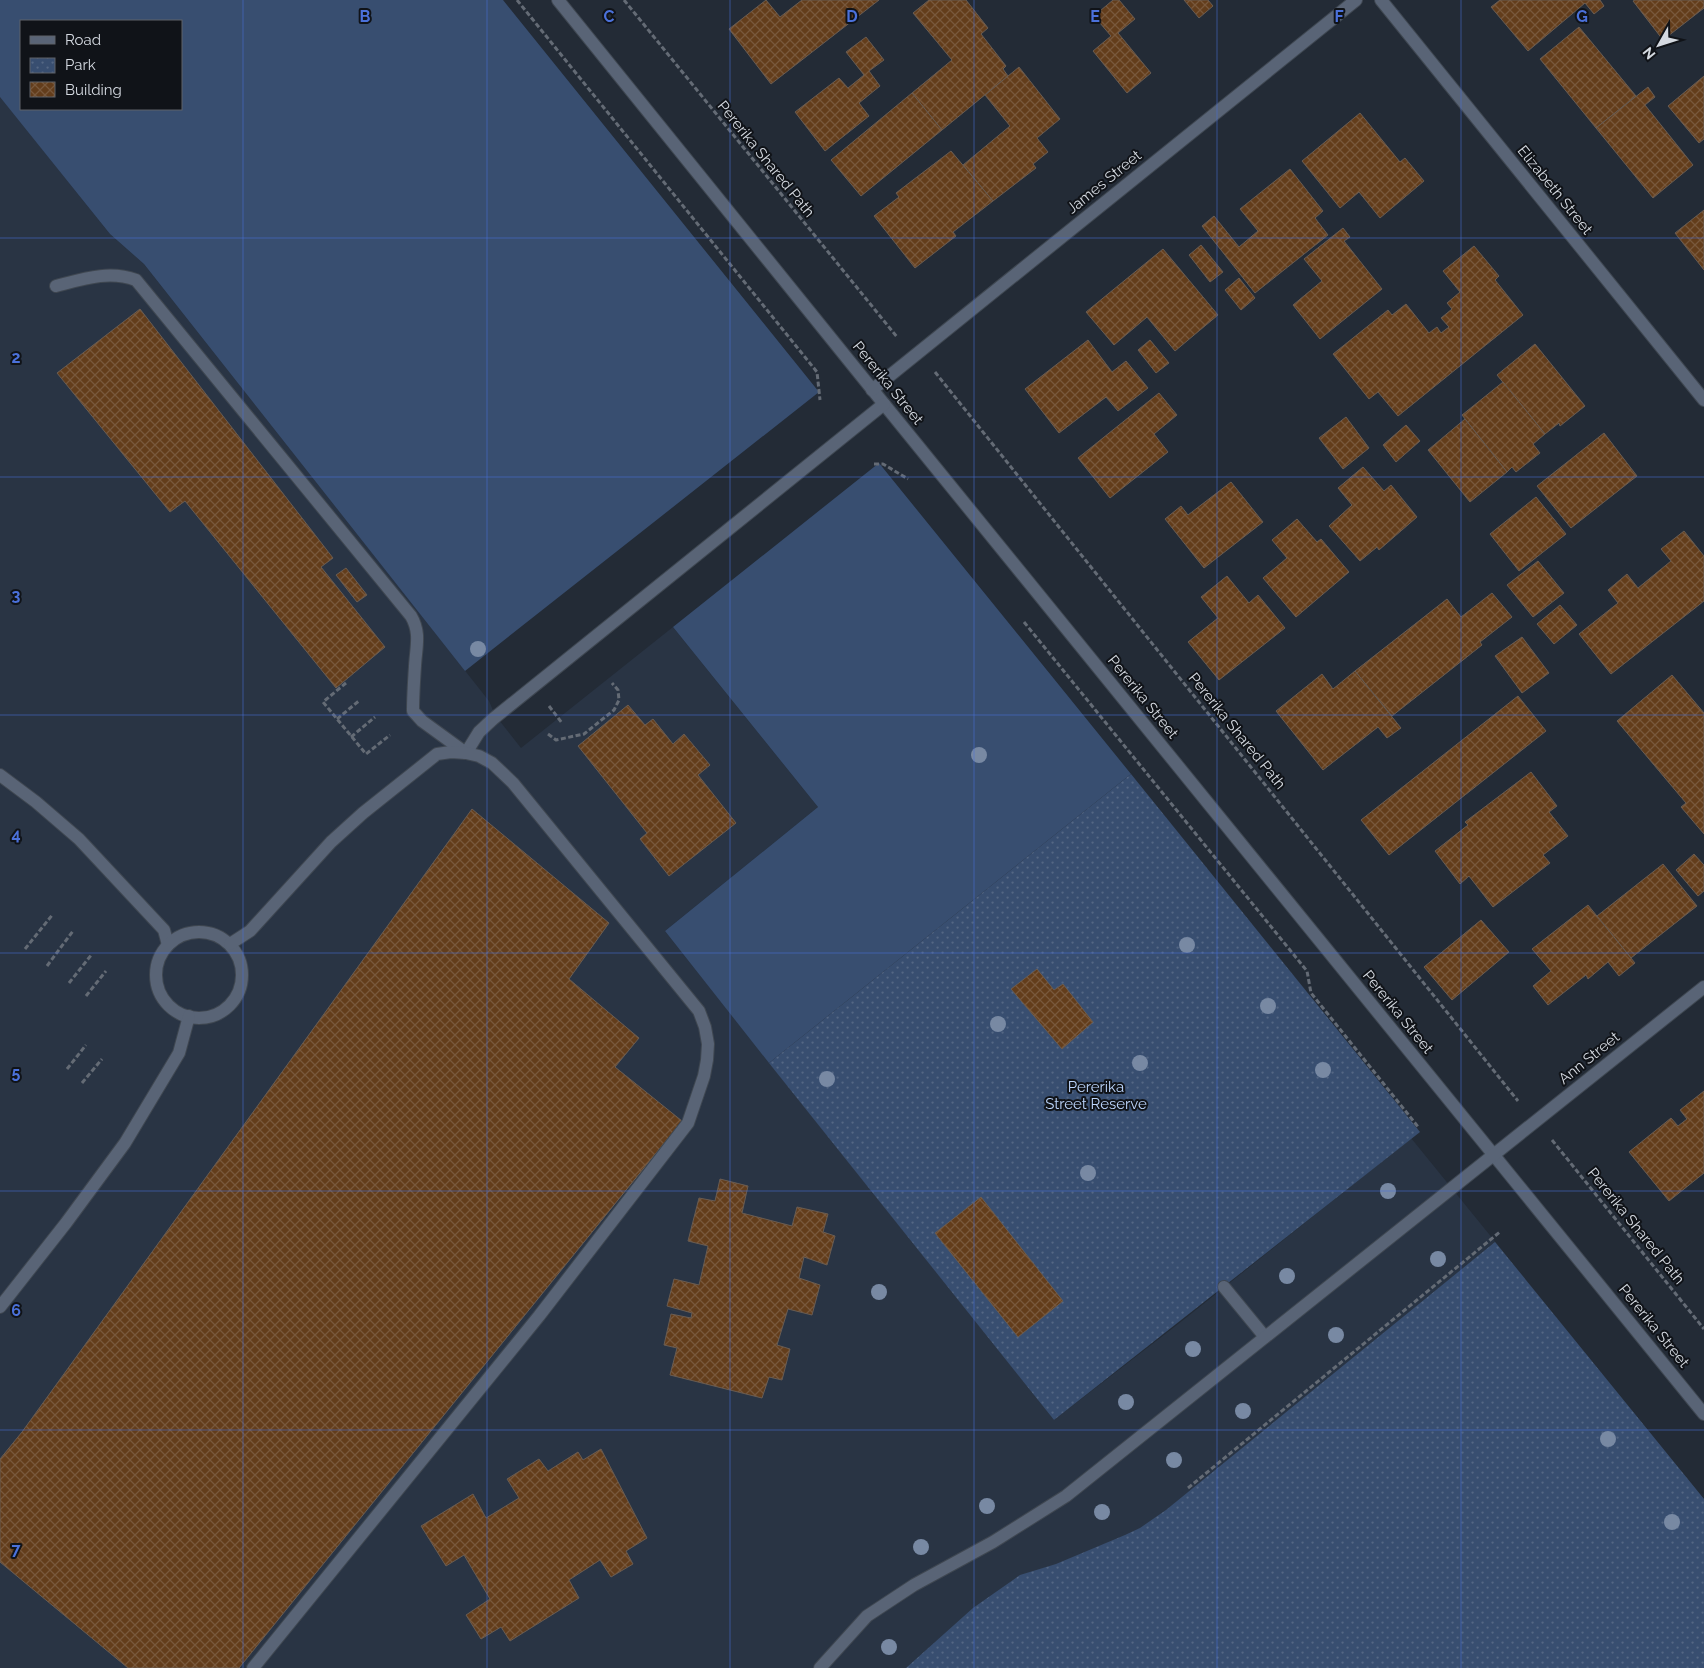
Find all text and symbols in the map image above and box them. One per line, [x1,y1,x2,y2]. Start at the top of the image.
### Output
text: B [360,7,371,26]
text: C [604,7,615,26]
text: D [846,7,858,26]
text: E [1090,7,1100,26]
text: F [1334,7,1344,26]
text: G [1576,7,1588,26]
legend [20,20,182,110]
north arrow [1634,20,1684,70]
text: Road [65,31,101,49]
text: N [1639,44,1658,62]
text: Park [65,56,96,74]
text: Building [65,81,122,99]
street label: Pererika Shared Path [714,97,818,221]
street label: Elizabeth Street [1514,142,1596,238]
street label: James Street [1063,147,1145,217]
street label: Pererika Street [849,338,927,428]
text: 2 [11,348,21,367]
text: 3 [12,586,21,605]
street label: Pererika Street [1104,652,1182,742]
street label: Pererika Shared Path [1185,669,1289,793]
text: 4 [11,825,21,844]
street label: Pererika Street [1359,967,1437,1057]
street label: Ann Street [1555,1028,1623,1088]
text: 5 [12,1063,21,1082]
park label: Pererika Street Reserve [1045,1078,1147,1113]
street label: Pererika Shared Path [1584,1164,1688,1288]
street label: Pererika Street [1615,1281,1693,1371]
text: 6 [11,1301,21,1320]
text: 7 [12,1540,21,1559]

